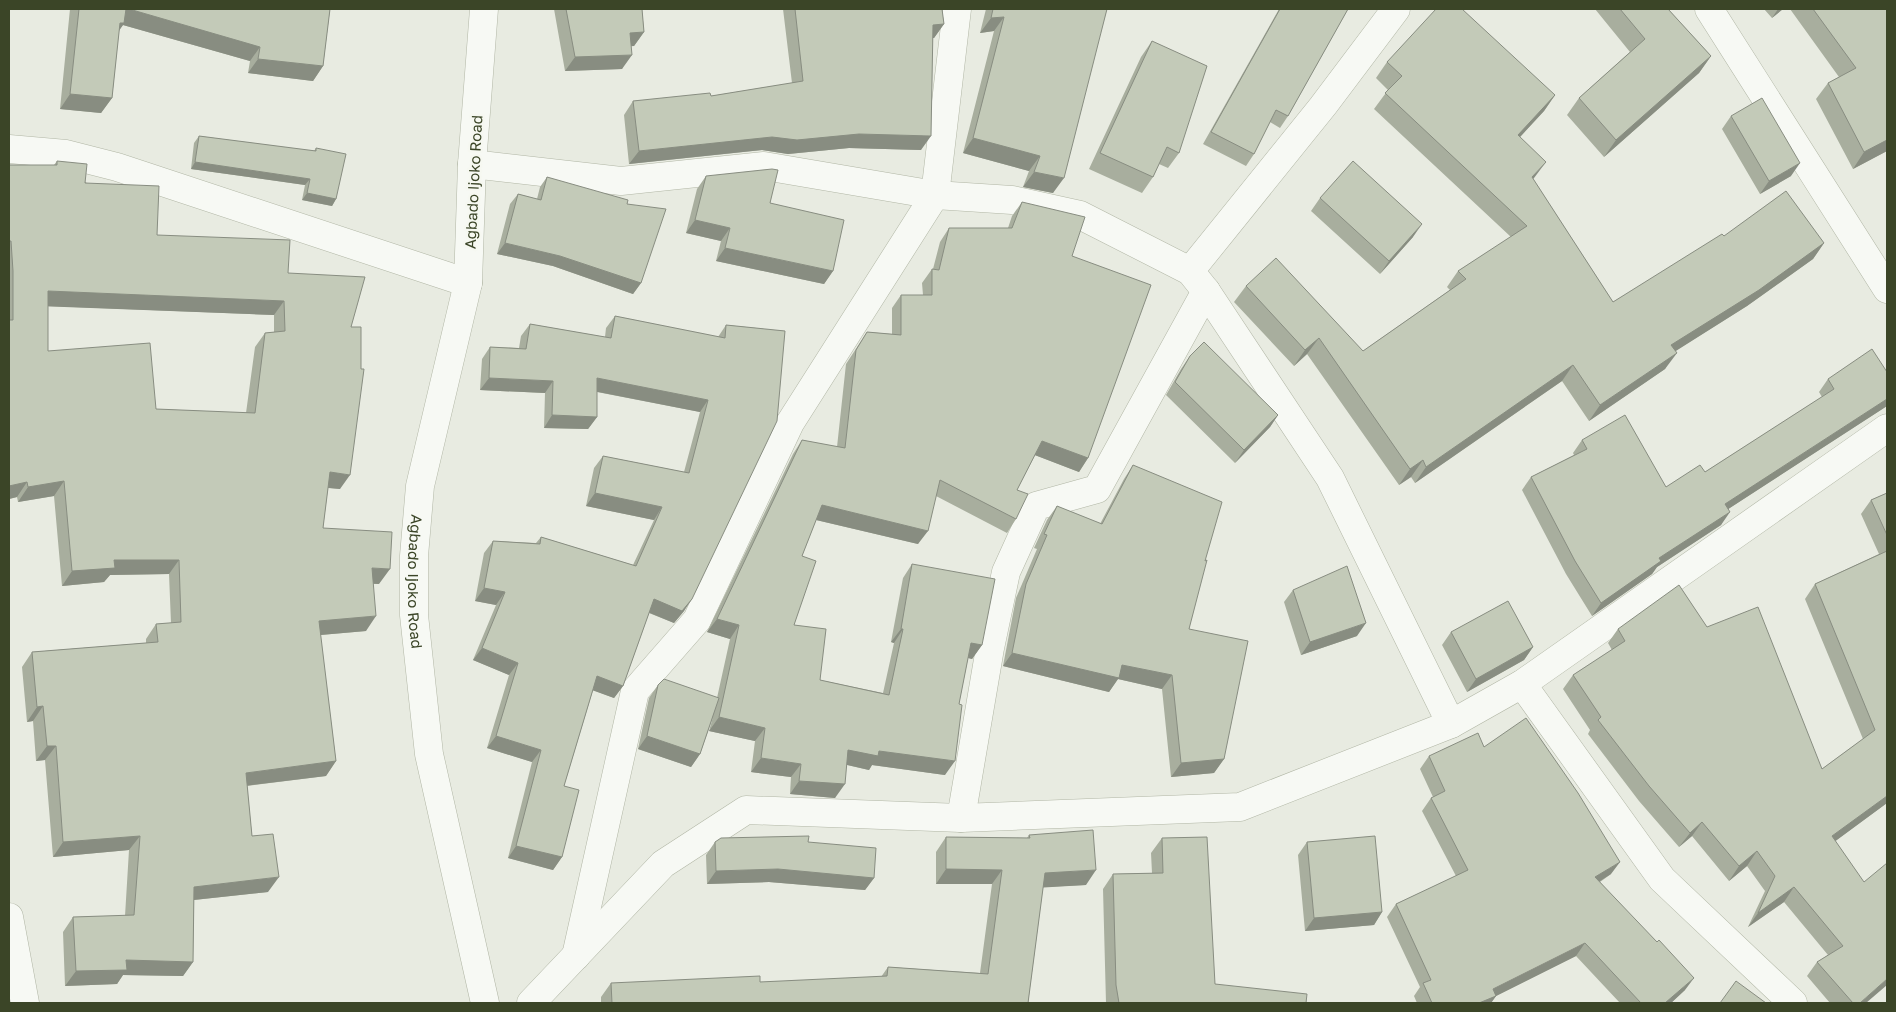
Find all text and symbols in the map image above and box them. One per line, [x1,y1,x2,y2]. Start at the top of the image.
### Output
street label: Agbado Ijoko Road [461,115,485,249]
street label: Agbado Ijoko Road [405,514,427,650]

